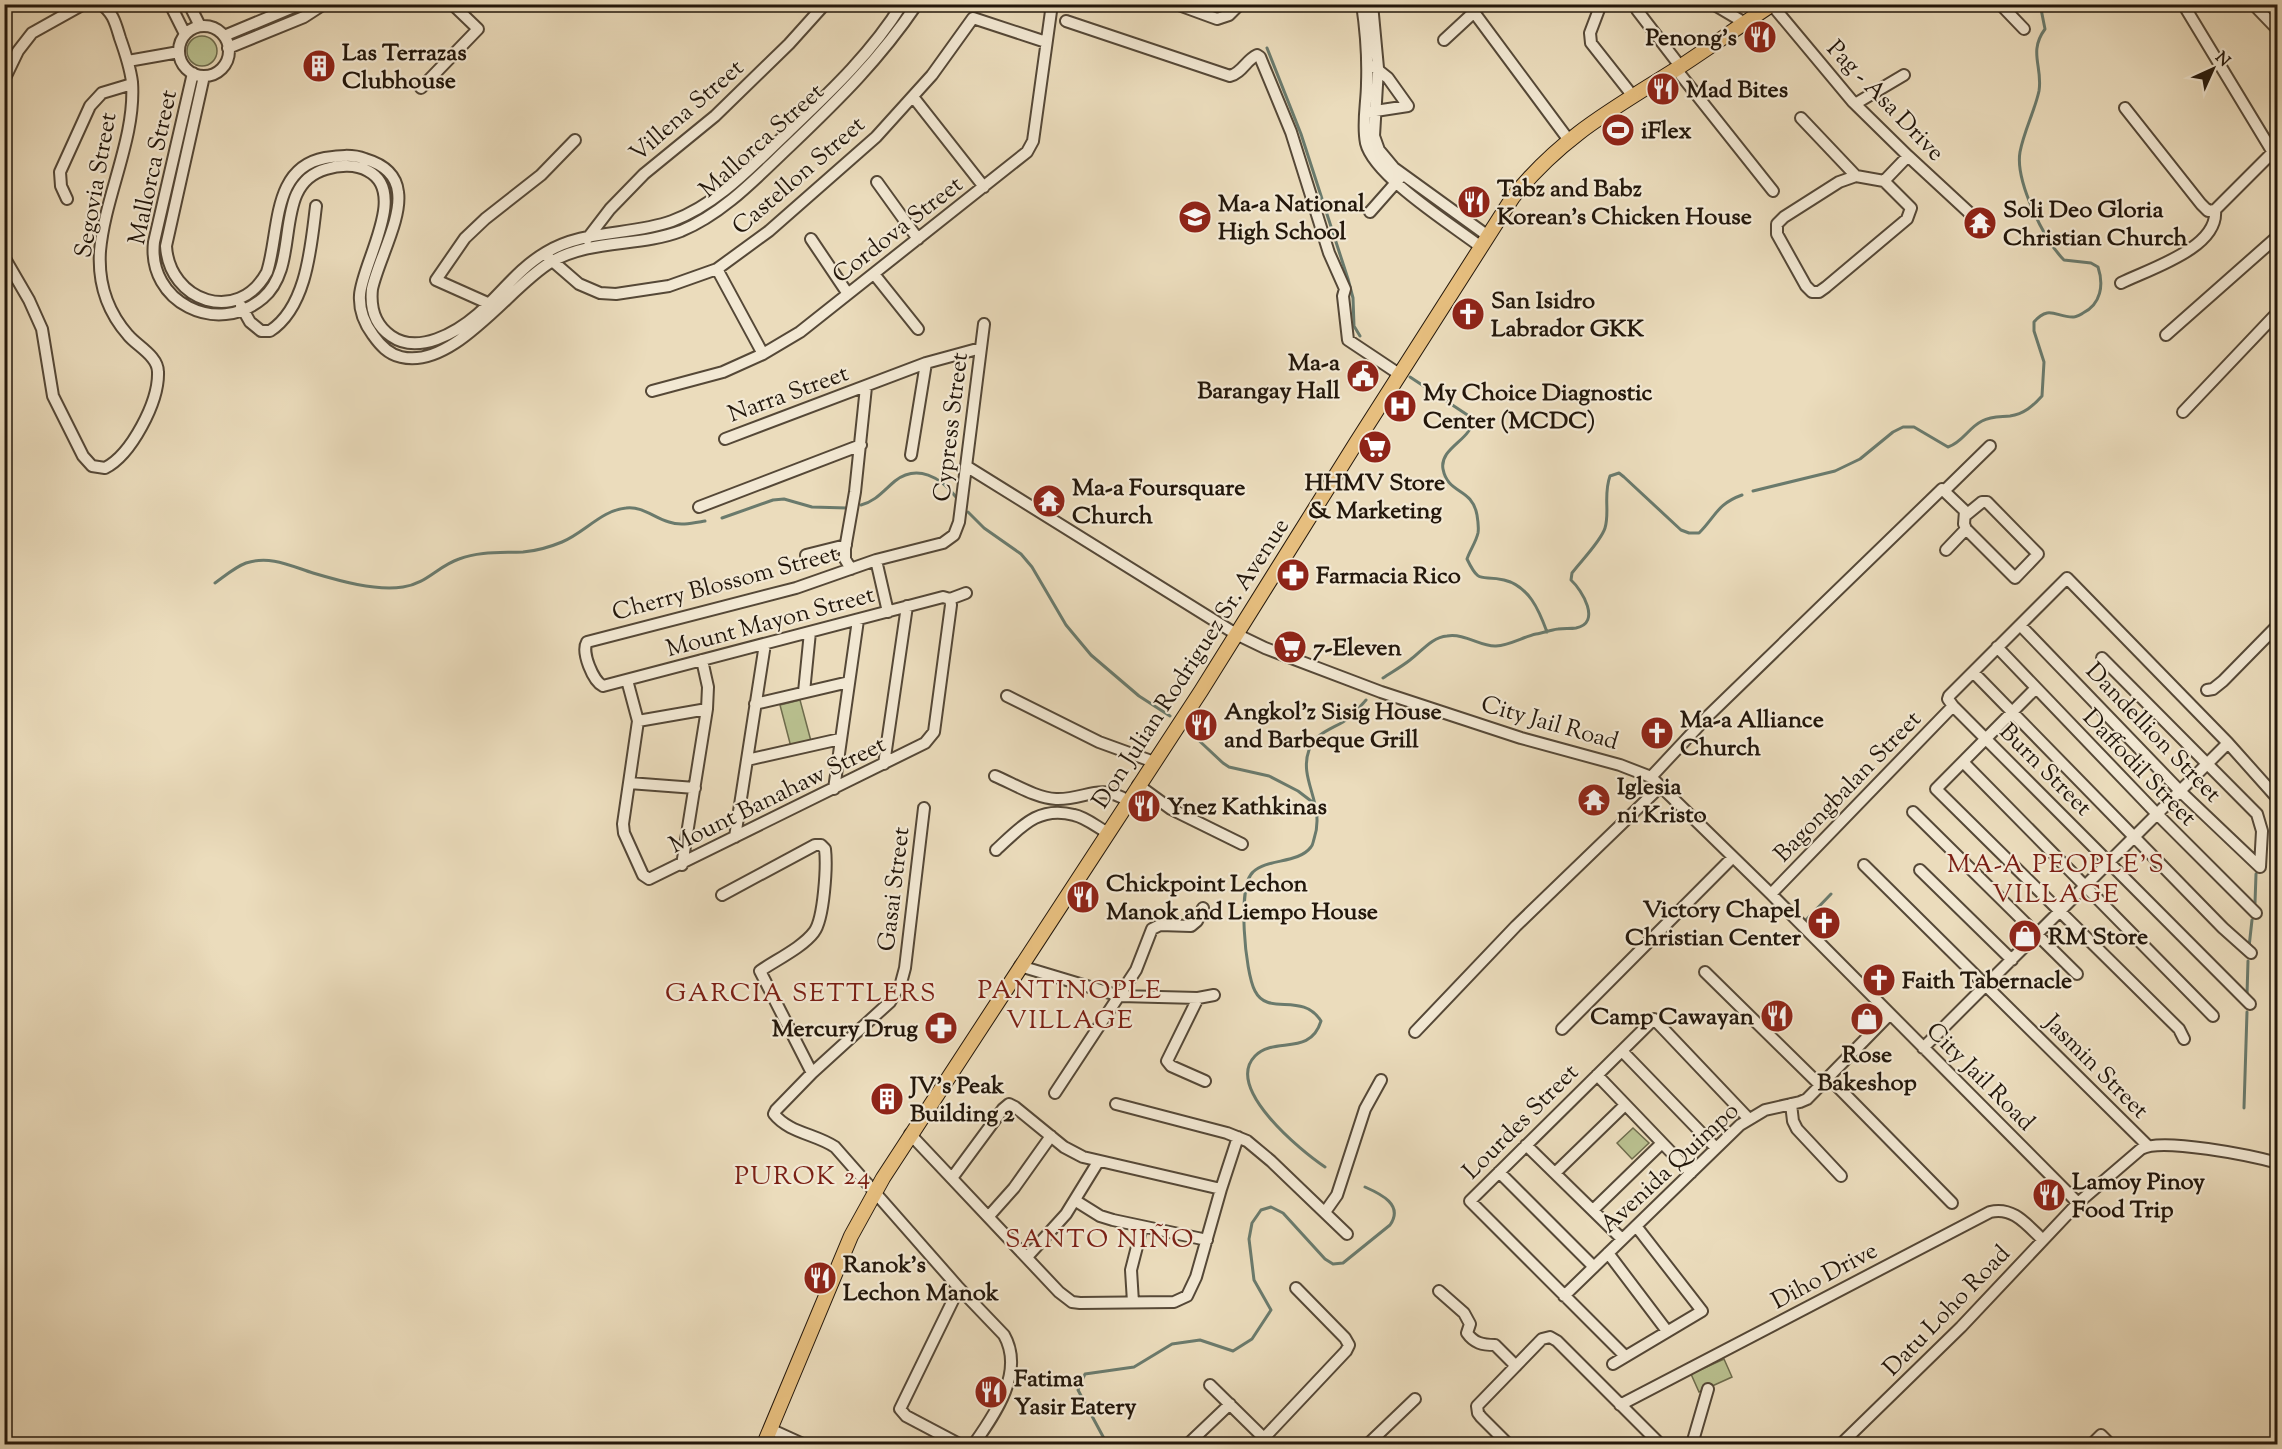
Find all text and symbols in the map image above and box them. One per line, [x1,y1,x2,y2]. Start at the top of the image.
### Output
restaurant icon: Penong's [1742,19,1778,55]
place label: Penong's [1646,22,1737,56]
street label: Pag - Asa Drive [1818,33,1951,170]
place label: Las Terrazas Clubhouse [342,37,467,99]
north arrow [2183,39,2243,99]
building icon: Las Terrazas Clubhouse [301,48,337,84]
text: N [2209,48,2235,73]
street label: Villena Street [623,52,752,171]
restaurant icon: Mad Bites [1645,71,1681,107]
place label: Mad Bites [1686,74,1788,108]
street label: Mallorca Street [692,76,832,207]
street label: Mallorca Street [121,87,187,248]
street label: Castellon Street [725,109,873,244]
street label: Segovia Street [67,110,126,261]
sports icon: iFlex [1600,112,1636,148]
place label: iFlex [1641,115,1692,149]
street label: Cordova Street [826,169,971,292]
place label: Tabz and Babz Korean's Chicken House [1497,173,1752,235]
restaurant icon: Tabz and Babz Korean's Chicken House [1456,184,1492,220]
place label: Ma-a National High School [1218,188,1365,250]
place label: Soli Deo Gloria Christian Church [2003,194,2189,256]
school or university icon: Ma-a National High School [1177,199,1213,235]
temple icon: Soli Deo Gloria Christian Church [1962,205,1998,241]
place label: San Isidro Labrador GKK [1491,285,1645,347]
church icon: San Isidro Labrador GKK [1450,296,1486,332]
place label: Ma-a Barangay Hall [1197,347,1341,409]
street label: Cypress Street [926,351,978,504]
street label: Narra Street [724,357,854,432]
public building icon: Ma-a Barangay Hall [1345,358,1381,394]
place label: My Choice Diagnostic Center (MCDC) [1423,377,1653,439]
hospital icon: My Choice Diagnostic Center (MCDC) [1382,388,1418,424]
supermarket icon: HHMV Store & Marketing [1357,429,1393,465]
place label: HHMV Store & Marketing [1305,467,1445,529]
place label: Ma-a Foursquare Church [1072,472,1245,534]
temple icon: Ma-a Foursquare Church [1031,483,1067,519]
street label: Don Julian Rodriguez Sr. Avenue [1085,512,1299,816]
street label: Cherry Blossom Street [609,537,842,631]
pharmacy icon: Farmacia Rico [1275,557,1311,593]
place label: Farmacia Rico [1316,560,1461,594]
street label: Mount Mayon Street [662,579,879,667]
supermarket icon: 7-Eleven [1272,629,1308,665]
place label: 7-Eleven [1313,632,1403,666]
street label: Dandellion Street [2077,656,2228,811]
street label: City Jail Road [1477,688,1623,760]
place label: Angkol'z Sisig House and Barbeque Grill [1224,696,1442,758]
street label: Daffodil Street [2074,702,2203,835]
place label: Ma-a Alliance Church [1680,704,1824,766]
street label: Bagongbalan Street [1767,704,1930,871]
restaurant icon: Angkol'z Sisig House and Barbeque Grill [1183,707,1219,743]
church icon: Ma-a Alliance Church [1639,715,1675,751]
street label: Burn Street [1990,716,2099,825]
street label: Mount Banahaw Street [664,729,892,863]
place label: Iglesia ni Kristo [1617,771,1707,833]
temple icon: Iglesia ni Kristo [1576,782,1612,818]
restaurant icon: Ynez Kathkinas [1126,788,1162,824]
place label: Ynez Kathkinas [1167,791,1327,825]
street label: Gasai Street [870,825,919,953]
district label: MA-A PEOPLE'S VILLAGE [1947,847,2165,914]
place label: Chickpoint Lechon Manok and Liempo House [1106,868,1378,930]
restaurant icon: Chickpoint Lechon Manok and Liempo House [1065,879,1101,915]
place label: Victory Chapel Christian Center [1625,894,1802,956]
church icon: Victory Chapel Christian Center [1806,905,1842,941]
shop icon: RM Store [2007,918,2043,954]
place label: RM Store [2048,921,2148,955]
church icon: Faith Tabernacle [1861,962,1897,998]
place label: Faith Tabernacle [1902,965,2072,999]
district label: PANTINOPLE VILLAGE [978,973,1162,1040]
district label: GARCIA SETTLERS [665,976,937,1013]
restaurant icon: Camp Cawayan [1759,998,1795,1034]
place label: Camp Cawayan [1590,1001,1755,1035]
shop icon: Rose Bakeshop [1849,1001,1885,1037]
street label: Jasmin Street [2034,1006,2155,1127]
pharmacy icon: Mercury Drug [923,1010,959,1046]
place label: Mercury Drug [772,1013,918,1047]
street label: City Jail Road [1918,1015,2042,1140]
place label: Rose Bakeshop [1817,1039,1917,1101]
street label: Lourdes Street [1456,1057,1587,1188]
place label: JV's Peak Building 2 [908,1070,1015,1132]
building icon: JV's Peak Building 2 [869,1081,905,1117]
street label: Avenida Quimpo [1593,1095,1747,1242]
district label: PUROK 24 [734,1159,872,1196]
place label: Lamoy Pinoy Food Trip [2072,1166,2205,1228]
restaurant icon: Lamoy Pinoy Food Trip [2031,1177,2067,1213]
district label: SANTO NIÑO [1005,1222,1195,1259]
street label: Diho Drive [1766,1235,1884,1319]
street label: Datu Loho Road [1876,1238,2019,1385]
place label: Ranok's Lechon Manok [843,1249,1000,1311]
restaurant icon: Ranok's Lechon Manok [802,1260,838,1296]
place label: Fatima Yasir Eatery [1014,1363,1136,1425]
restaurant icon: Fatima Yasir Eatery [973,1374,1009,1410]

